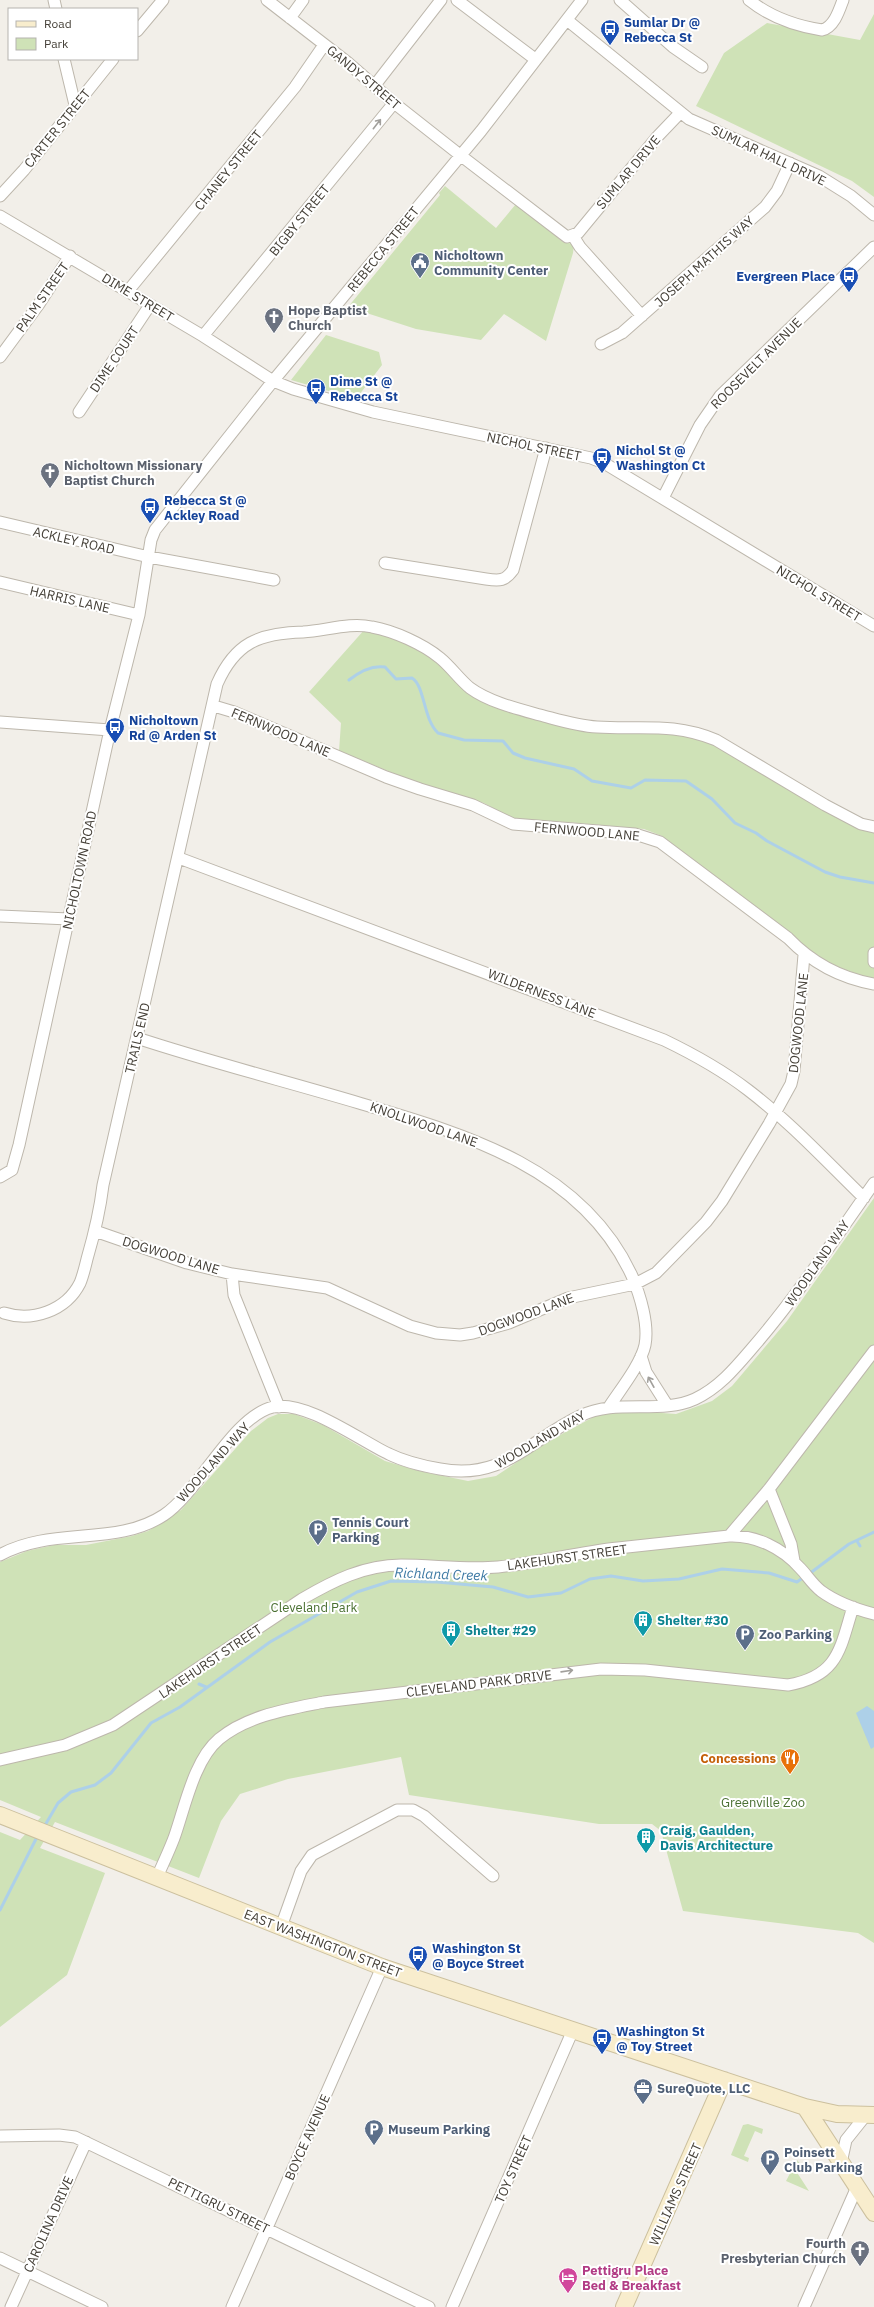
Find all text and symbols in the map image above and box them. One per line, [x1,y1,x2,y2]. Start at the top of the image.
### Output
legend [8,8,138,60]
place label: Sumlar Dr @ Rebecca St [624,14,700,46]
text: Road [44,16,72,31]
bus stop icon: Sumlar Dr @ Rebecca St [599,18,621,46]
text: Park [44,36,69,51]
street label: GANDY STREET [323,41,405,114]
street label: CARTER STREET [20,85,95,171]
one-way arrow [372,119,381,130]
street label: SUMLAR HALL DRIVE [709,121,829,190]
street label: CHANEY STREET [191,126,266,214]
street label: SUMLAR DRIVE [593,132,664,213]
street label: BIGBY STREET [265,181,334,260]
street label: REBECCA STREET [344,203,423,296]
street label: JOSEPH MATHIS WAY [651,212,758,311]
place label: Nicholtown Community Center [434,247,548,279]
public building icon: Nicholtown Community Center [409,251,431,279]
street label: PALM STREET [12,259,73,336]
bus stop icon: Evergreen Place [838,265,860,293]
place label: Evergreen Place [736,268,835,285]
street label: DIME STREET [99,269,177,326]
place label: Hope Baptist Church [288,302,367,334]
church icon: Hope Baptist Church [263,306,285,334]
street label: ROOSEVELT AVENUE [707,314,806,413]
street label: DIME COURT [86,322,143,396]
place label: Dime St @ Rebecca St [330,373,398,405]
bus stop icon: Dime St @ Rebecca St [305,377,327,405]
street label: NICHOL STREET [485,428,583,465]
place label: Nichol St @ Washington Ct [616,442,705,474]
bus stop icon: Nichol St @ Washington Ct [591,446,613,474]
place label: Nicholtown Missionary Baptist Church [64,457,203,489]
church icon: Nicholtown Missionary Baptist Church [39,461,61,489]
place label: Rebecca St @ Ackley Road [164,492,247,524]
bus stop icon: Rebecca St @ Ackley Road [139,496,161,524]
street label: ACKLEY ROAD [31,523,116,558]
street label: NICHOL STREET [773,561,865,626]
street label: HARRIS LANE [28,582,112,617]
street label: FERNWOOD LANE [229,704,333,761]
place label: Nicholtown Rd @ Arden St [129,712,217,744]
bus stop icon: Nicholtown Rd @ Arden St [104,716,126,744]
street label: NICHOLTOWN ROAD [59,809,100,931]
street label: FERNWOOD LANE [533,818,641,845]
street label: WILDERNESS LANE [485,965,598,1022]
street label: DOGWOOD LANE [785,972,812,1074]
street label: TRAILS END [121,1001,154,1075]
street label: KNOLLWOOD LANE [368,1098,480,1151]
street label: WOODLAND WAY [781,1217,854,1310]
street label: DOGWOOD LANE [120,1233,221,1278]
street label: DOGWOOD LANE [476,1289,576,1340]
one-way arrow [646,1376,654,1388]
street label: WOODLAND WAY [492,1407,589,1472]
street label: WOODLAND WAY [173,1419,254,1506]
place label: Tennis Court Parking [332,1514,409,1546]
parking icon: Tennis Court Parking [307,1518,329,1546]
street label: LAKEHURST STREET [506,1541,629,1574]
water label: Richland Creek [394,1563,489,1585]
park label: Cleveland Park [271,1599,358,1616]
building icon: Shelter #30 [632,1609,654,1637]
place label: Shelter #30 [657,1612,729,1629]
building icon: Shelter #29 [440,1619,462,1647]
street label: LAKEHURST STREET [155,1620,266,1702]
place label: Shelter #29 [465,1622,537,1639]
parking icon: Zoo Parking [734,1623,756,1651]
place label: Zoo Parking [759,1626,833,1643]
street label: CLEVELAND PARK DRIVE [405,1666,553,1701]
one-way arrow [560,1667,573,1675]
restaurant icon: Concessions [779,1747,801,1775]
place label: Concessions [700,1750,776,1767]
park label: Greenville Zoo [721,1794,805,1811]
place label: Craig, Gaulden, Davis Architecture [660,1822,773,1854]
building icon: Craig, Gaulden, Davis Architecture [635,1826,657,1854]
street label: EAST WASHINGTON STREET [241,1905,405,1982]
place label: Washington St @ Boyce Street [432,1940,524,1972]
bus stop icon: Washington St @ Boyce Street [407,1944,429,1972]
place label: Washington St @ Toy Street [616,2023,705,2055]
bus stop icon: Washington St @ Toy Street [591,2027,613,2055]
office icon: SureQuote, LLC [632,2077,654,2105]
place label: SureQuote, LLC [657,2080,751,2097]
street label: BOYCE AVENUE [281,2092,334,2183]
parking icon: Museum Parking [363,2118,385,2146]
place label: Museum Parking [388,2121,491,2138]
street label: TOY STREET [491,2132,536,2206]
street label: WILLIAMS STREET [645,2140,706,2248]
place label: Poinsett Club Parking [784,2144,863,2176]
parking icon: Poinsett Club Parking [759,2148,781,2176]
street label: CAROLINA DRIVE [20,2173,77,2275]
street label: PETTIGRU STREET [165,2174,273,2238]
place label: Fourth Presbyterian Church [721,2235,846,2267]
church icon: Fourth Presbyterian Church [849,2239,871,2267]
place label: Pettigru Place Bed & Breakfast [582,2262,681,2294]
hotel icon: Pettigru Place Bed & Breakfast [557,2266,579,2294]

